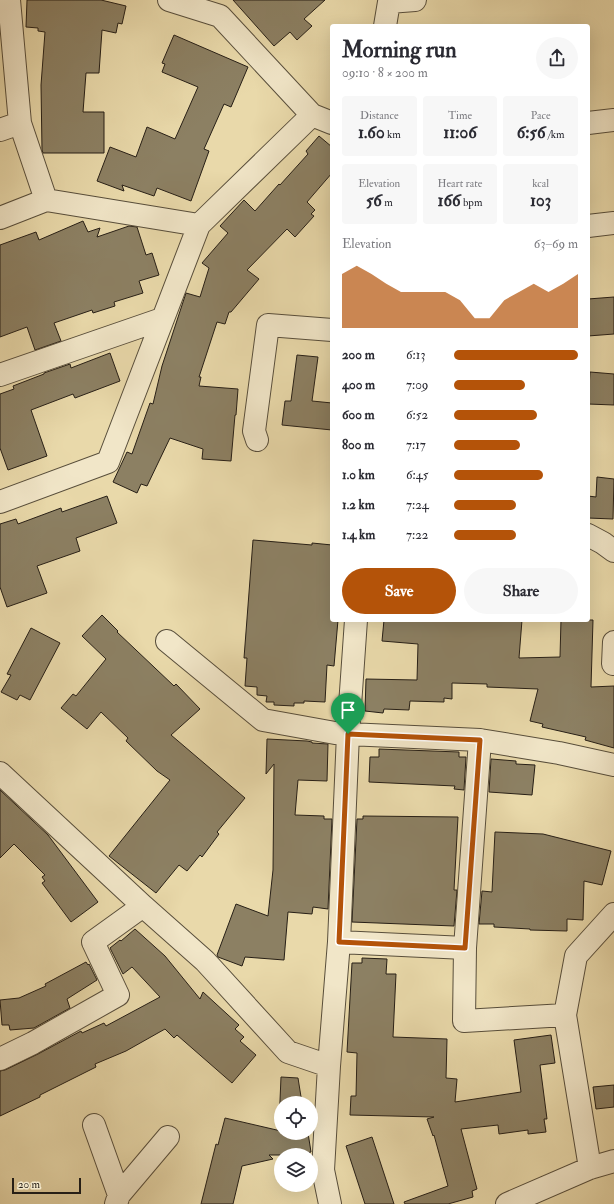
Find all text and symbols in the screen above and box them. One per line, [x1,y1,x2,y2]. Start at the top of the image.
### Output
text: Morning run [342,36,457,64]
button: share [536,37,578,79]
text: 09:10 · 8 × 200 m [342,65,428,81]
text: Distance [360,109,399,122]
text: Time [448,109,472,122]
text: Pace [531,109,551,122]
text: 1.60 [358,122,385,143]
text: 11:06 [443,122,477,143]
text: 6:56 [517,122,546,143]
text: km [385,128,401,141]
text: /km [546,128,565,141]
text: Elevation [358,177,400,190]
text: Heart rate [438,177,482,190]
text: kcal [532,177,549,190]
text: 56 [366,190,382,211]
text: 166 [438,190,461,211]
text: 103 [530,190,551,211]
text: m [382,196,393,209]
text: bpm [461,196,482,209]
text: Elevation [342,236,392,252]
text: 63–69 m [534,236,578,252]
text: 200 m [342,347,375,363]
text: 6:13 [406,347,425,363]
text: 400 m [342,377,375,393]
text: 7:09 [406,377,429,393]
text: 600 m [342,407,375,423]
text: 6:52 [406,407,428,423]
text: 800 m [342,437,374,453]
text: 7:17 [406,437,426,453]
text: 1.0 km [342,467,375,483]
text: 6:45 [406,467,429,483]
text: 1.2 km [342,497,375,513]
text: 7:24 [406,497,429,513]
text: 1.4 km [342,527,375,543]
text: 7:22 [406,527,428,543]
button: Save [342,568,456,614]
button: Share [464,568,578,614]
pin [331,693,365,734]
icon: arrive [337,699,359,721]
map controls [274,1096,318,1192]
button: locate [274,1096,318,1140]
button: layers [274,1148,318,1192]
scale bar [12,1176,81,1195]
text: 20 m [18,1178,40,1191]

